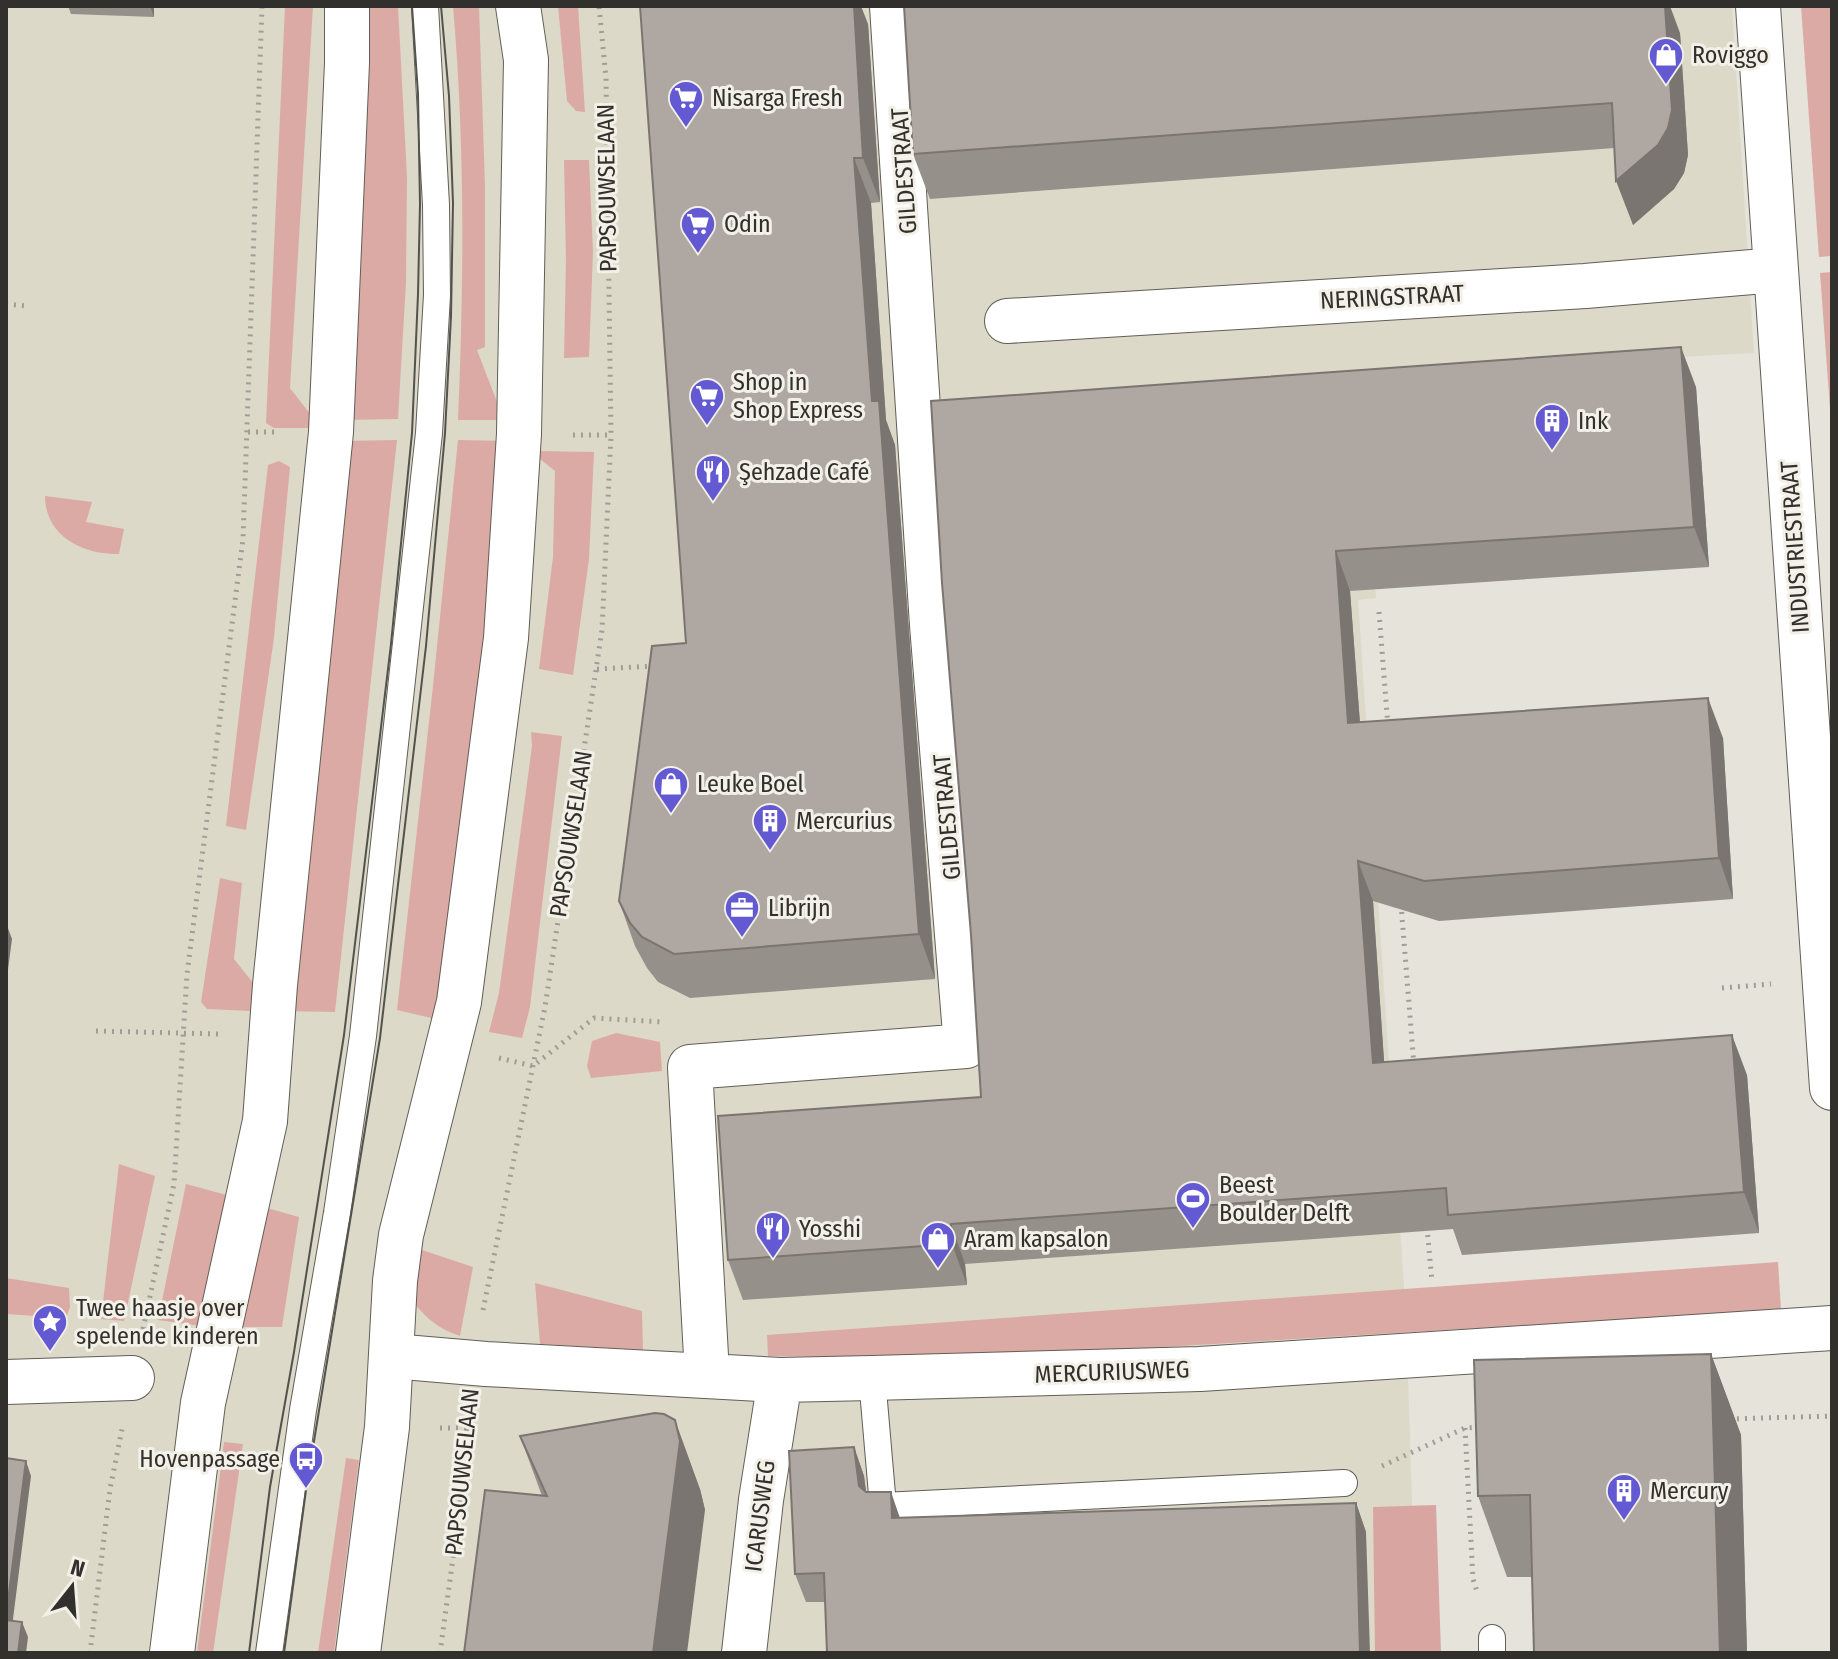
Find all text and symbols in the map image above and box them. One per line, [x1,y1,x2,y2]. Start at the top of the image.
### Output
shop icon: Roviggo [1647,36,1685,86]
place label: Roviggo [1692,41,1769,69]
supermarket icon: Nisarga Fresh [667,79,705,129]
place label: Nisarga Fresh [712,84,843,112]
street label: PAPSOUWSELAAN [592,104,622,272]
street label: GILDESTRAAT [886,107,922,235]
supermarket icon: Odin [679,205,717,255]
place label: Odin [724,210,771,238]
street label: NERINGSTRAAT [1319,279,1465,315]
place label: Shop in Shop Express [733,368,863,424]
supermarket icon: Shop in Shop Express [688,377,726,427]
building icon: Ink [1533,402,1571,452]
place label: Ink [1578,407,1609,435]
restaurant icon: Şehzade Café [694,453,732,503]
place label: Şehzade Café [739,458,869,486]
street label: INDUSTRIESTRAAT [1775,460,1815,634]
street label: PAPSOUWSELAAN [544,749,598,919]
street label: GILDESTRAAT [928,753,966,881]
shop icon: Leuke Boel [652,765,690,815]
place label: Leuke Boel [697,770,804,798]
building icon: Mercurius [751,802,789,852]
place label: Mercurius [796,807,892,835]
office icon: Librijn [723,889,761,939]
place label: Librijn [768,894,831,922]
place label: Beest Boulder Delft [1219,1171,1350,1227]
sports icon: Beest Boulder Delft [1174,1180,1212,1230]
restaurant icon: Yosshi [754,1210,792,1260]
place label: Yosshi [799,1215,861,1243]
shop icon: Aram kapsalon [919,1220,957,1270]
place label: Aram kapsalon [964,1225,1109,1253]
place label: Twee haasje over spelende kinderen [76,1294,259,1350]
place icon: Twee haasje over spelende kinderen [31,1303,69,1353]
street label: MERCURIUSWEG [1034,1355,1190,1389]
street label: PAPSOUWSELAAN [439,1387,485,1557]
bus stop icon: Hovenpassage [287,1440,325,1490]
place label: Hovenpassage [139,1445,280,1473]
street label: ICARUSWEG [739,1459,781,1573]
building icon: Mercury [1605,1472,1643,1522]
place label: Mercury [1650,1477,1729,1505]
north arrow [32,1547,112,1627]
text: N [67,1554,88,1583]

